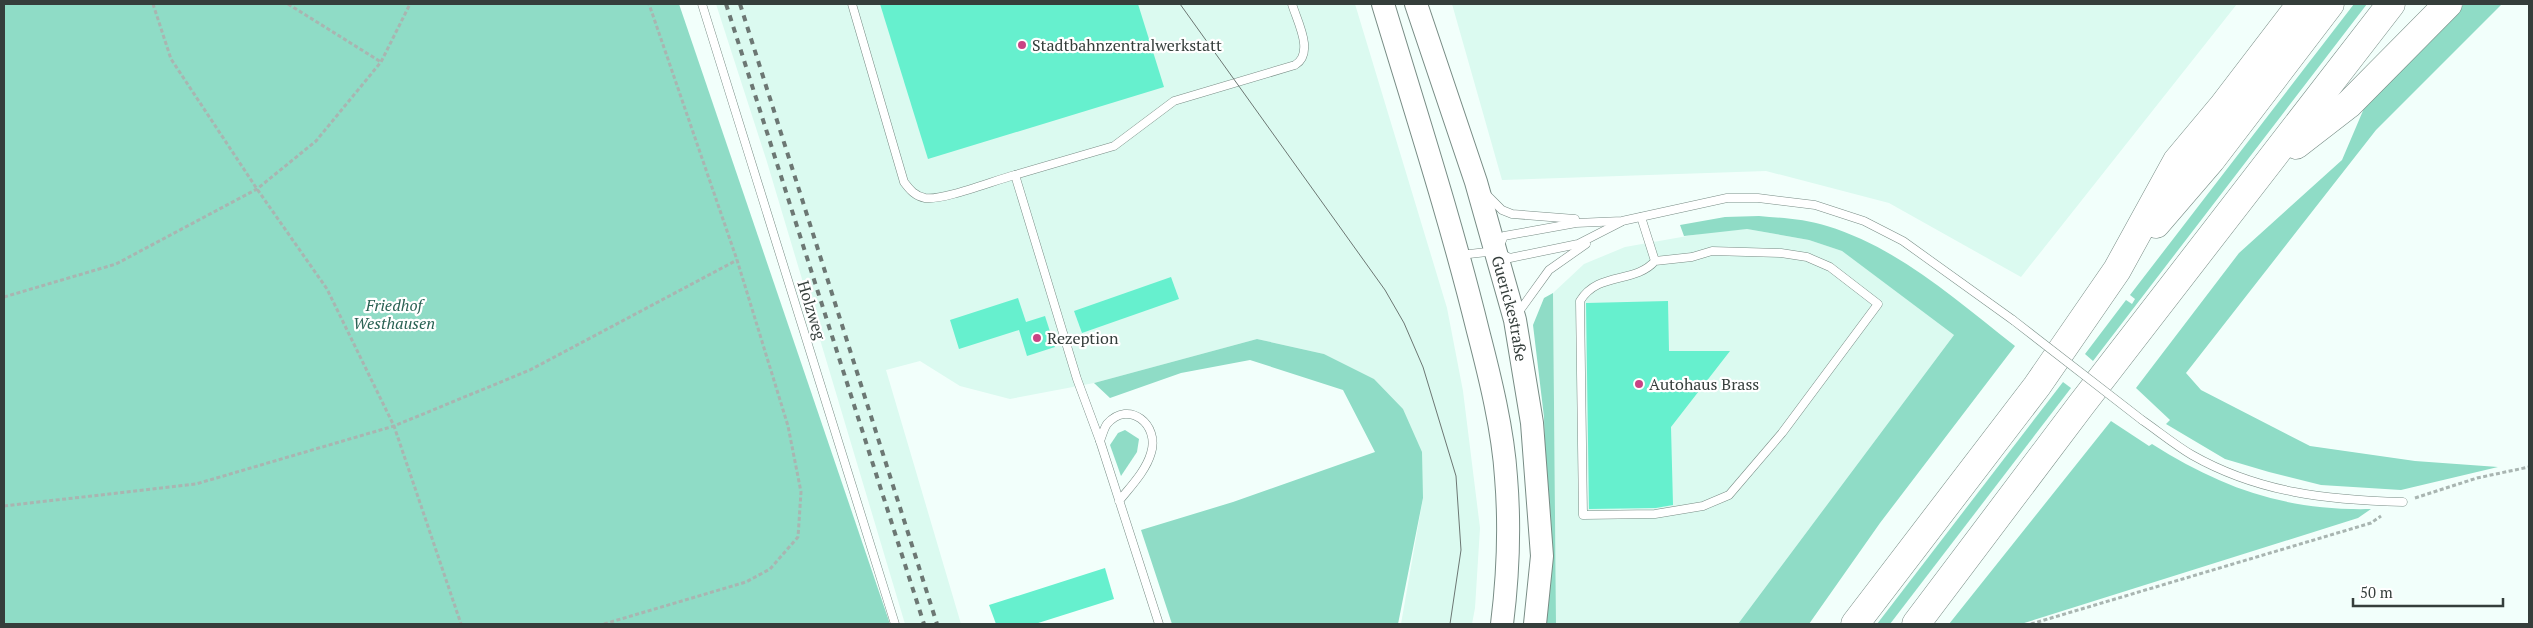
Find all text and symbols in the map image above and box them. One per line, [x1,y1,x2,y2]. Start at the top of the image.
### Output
place label: Stadtbahnzentralwerkstatt [1032,34,1222,56]
marker: Stadtbahnzentralwerkstatt [1016,39,1028,51]
street label: Guerickestraße [1486,253,1533,363]
street label: Holzweg [793,278,832,343]
park label: Friedhof Westhausen [353,294,435,334]
place label: Rezeption [1047,327,1119,349]
marker: Rezeption [1031,332,1043,344]
place label: Autohaus Brass [1649,373,1759,395]
marker: Autohaus Brass [1633,378,1645,390]
scale bar [2353,576,2503,608]
text: 50 m [2360,582,2393,602]

